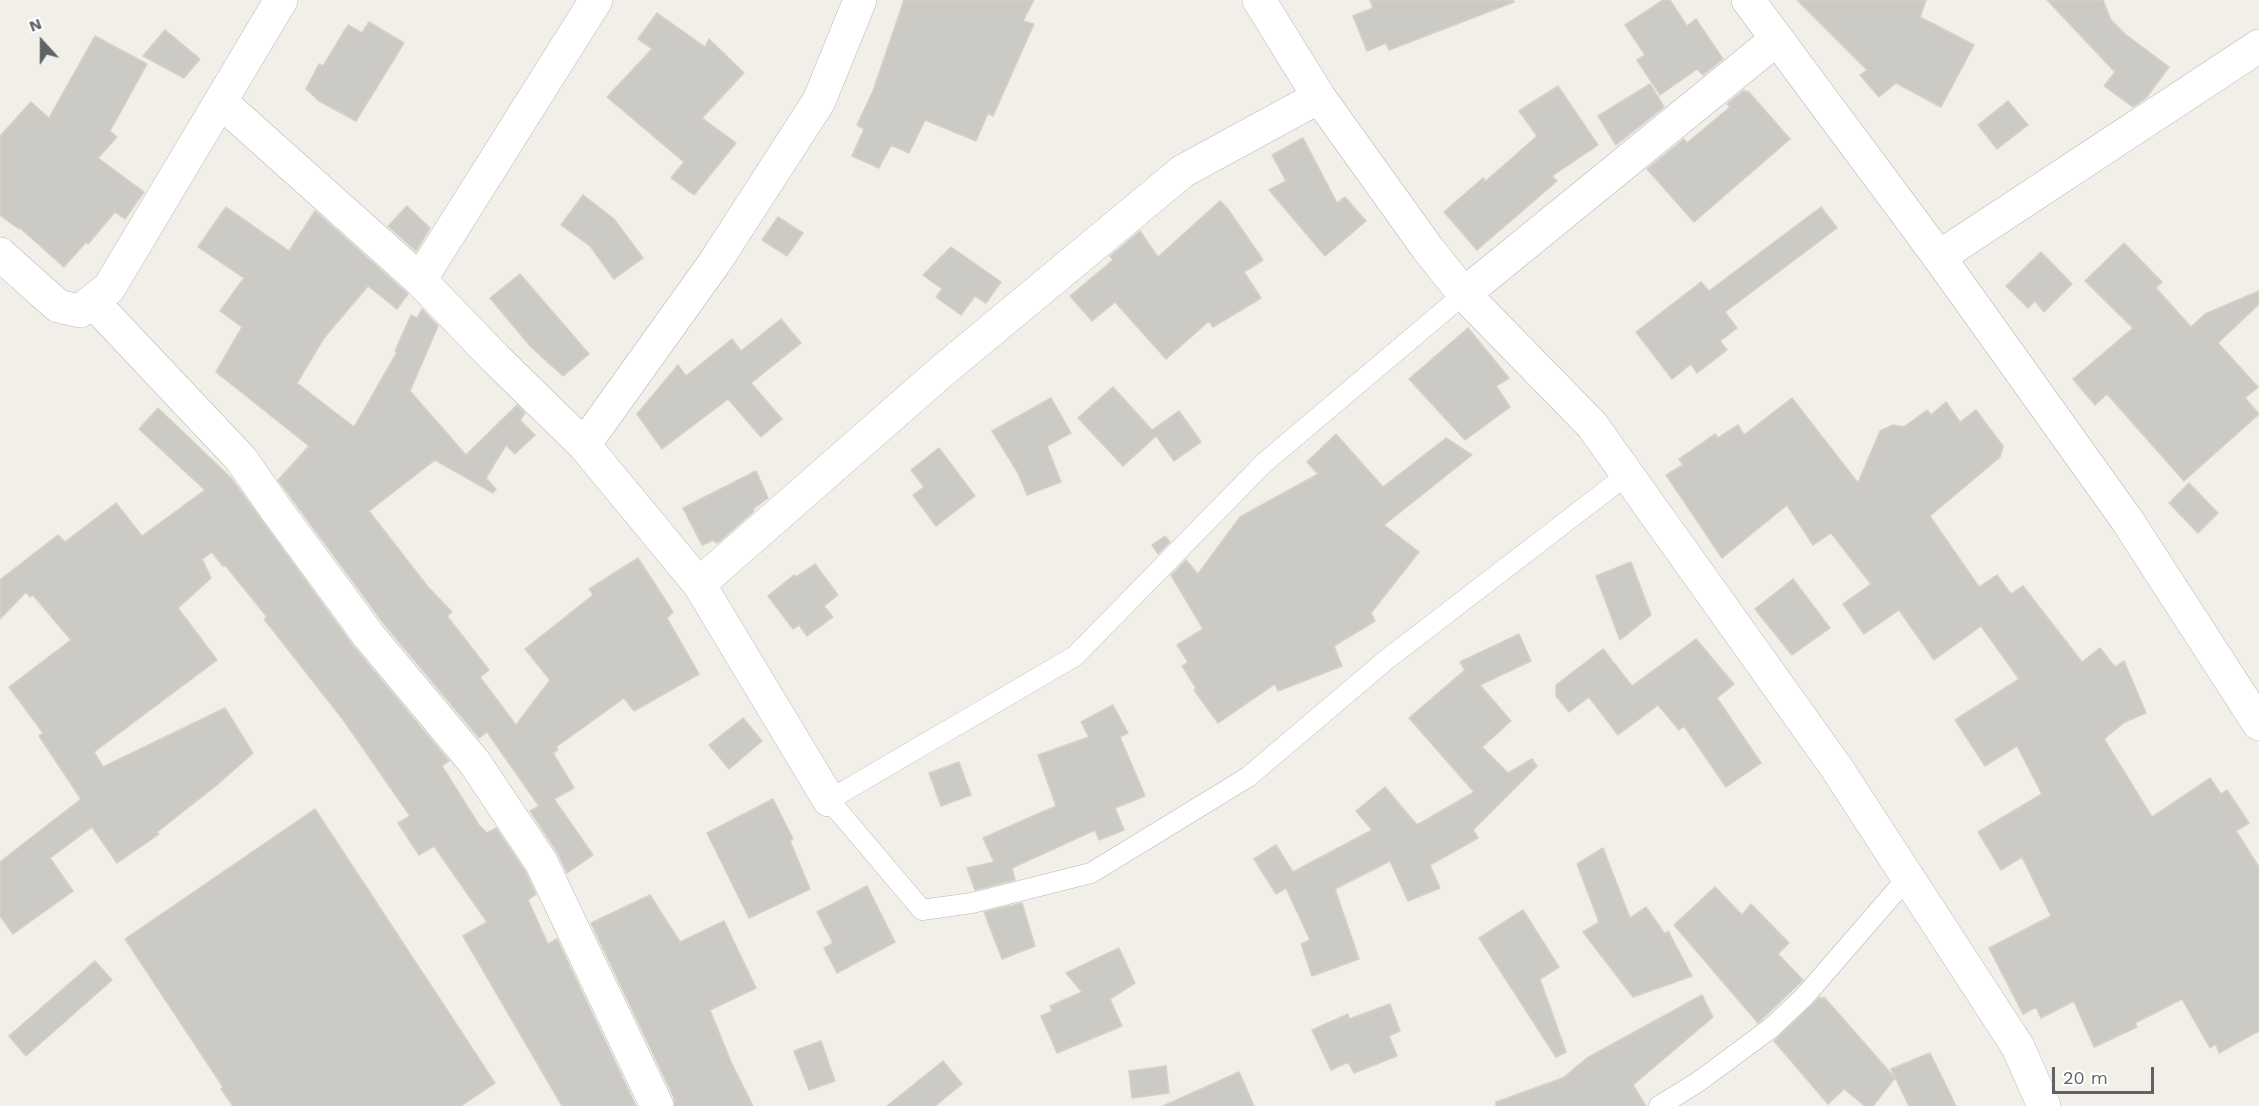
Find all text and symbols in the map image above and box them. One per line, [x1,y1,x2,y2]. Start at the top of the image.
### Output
north arrow [12,12,72,72]
text: N [26,14,44,36]
scale bar [2055,1055,2157,1093]
text: 20 m [2063,1067,2108,1088]

